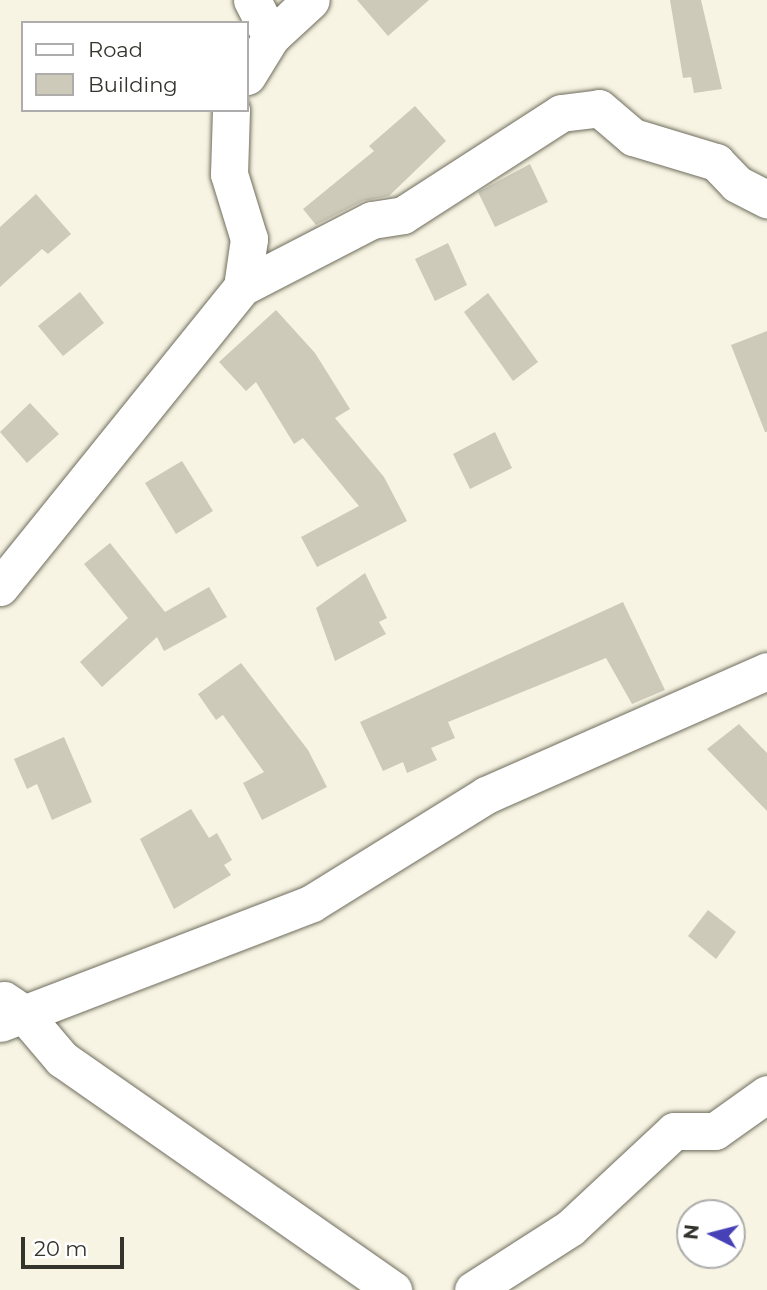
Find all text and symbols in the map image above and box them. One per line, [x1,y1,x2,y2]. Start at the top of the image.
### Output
legend [21,21,248,112]
text: Road [88,37,143,62]
text: Building [88,72,178,97]
north arrow [676,1199,746,1269]
text: N [679,1223,704,1241]
scale bar [24,1224,128,1268]
text: 20 m [34,1236,88,1261]

